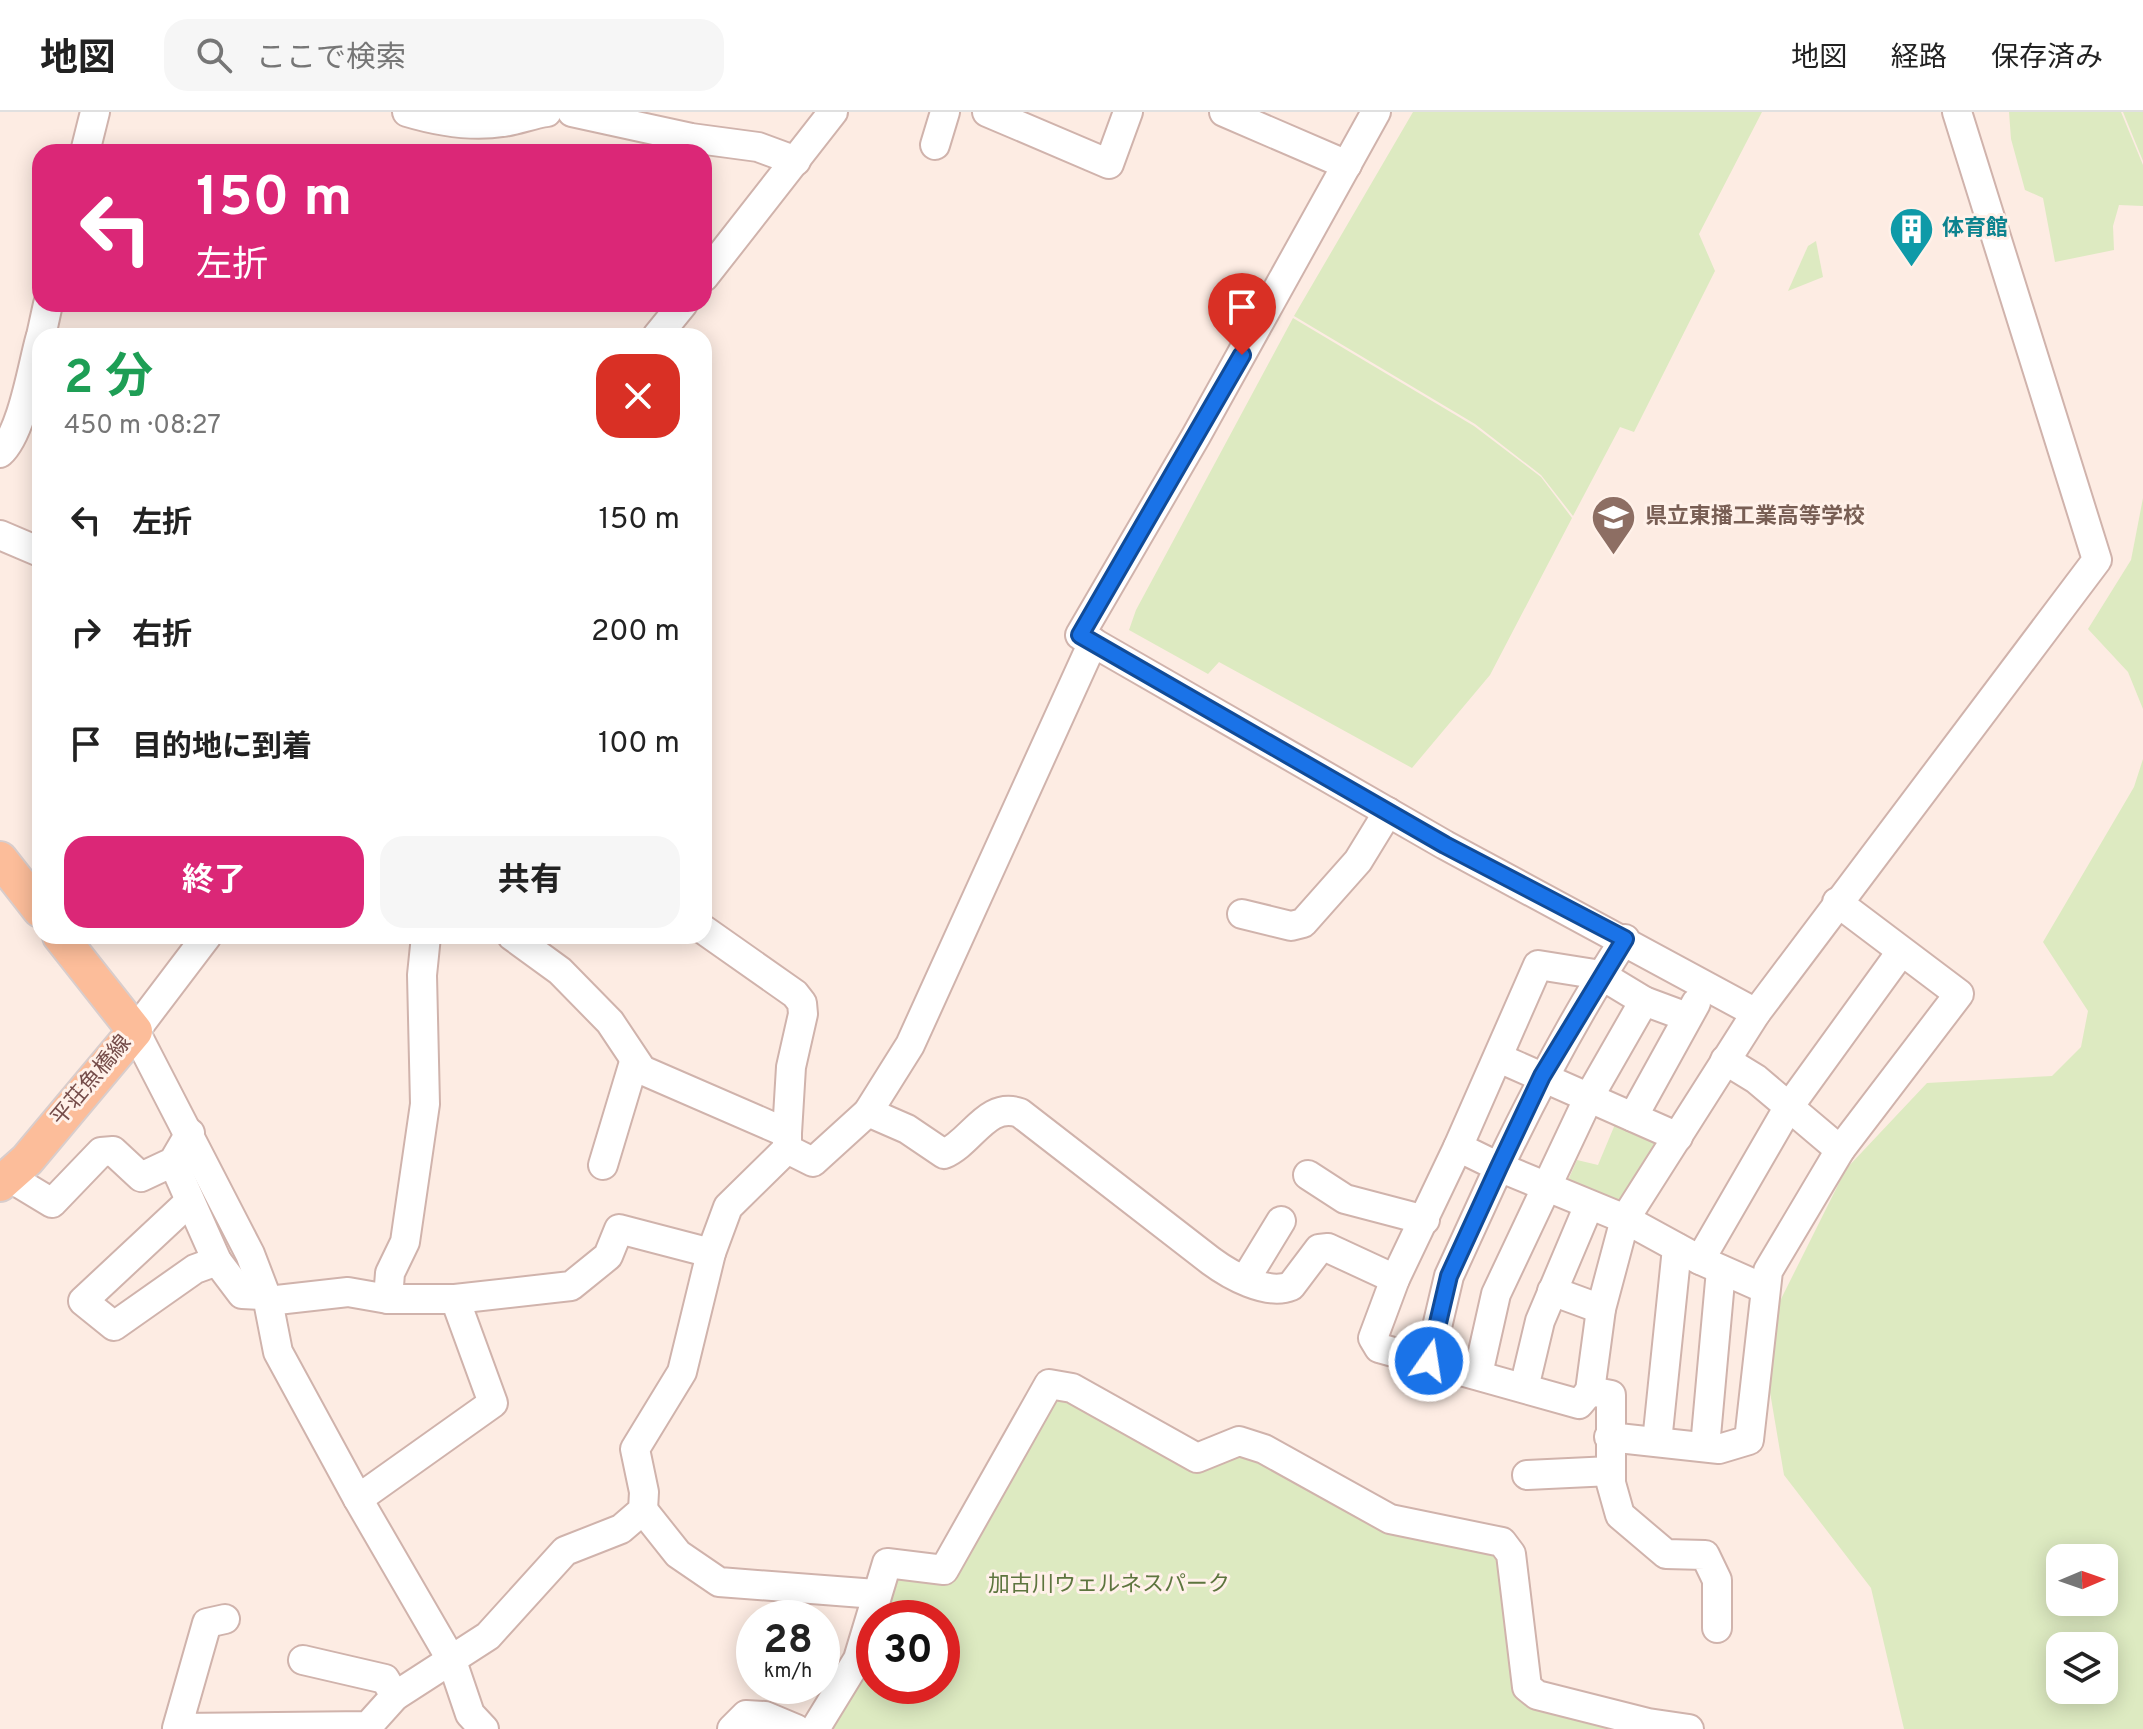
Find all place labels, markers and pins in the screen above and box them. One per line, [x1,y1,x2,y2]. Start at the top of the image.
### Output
building icon: 体育館 [1887,205,1935,268]
place label: 体育館 [1942,216,2008,243]
pin [1208,273,1276,355]
school or university icon: 県立東播工業高等学校 [1590,493,1638,556]
place label: 県立東播工業高等学校 [1645,504,1865,531]

